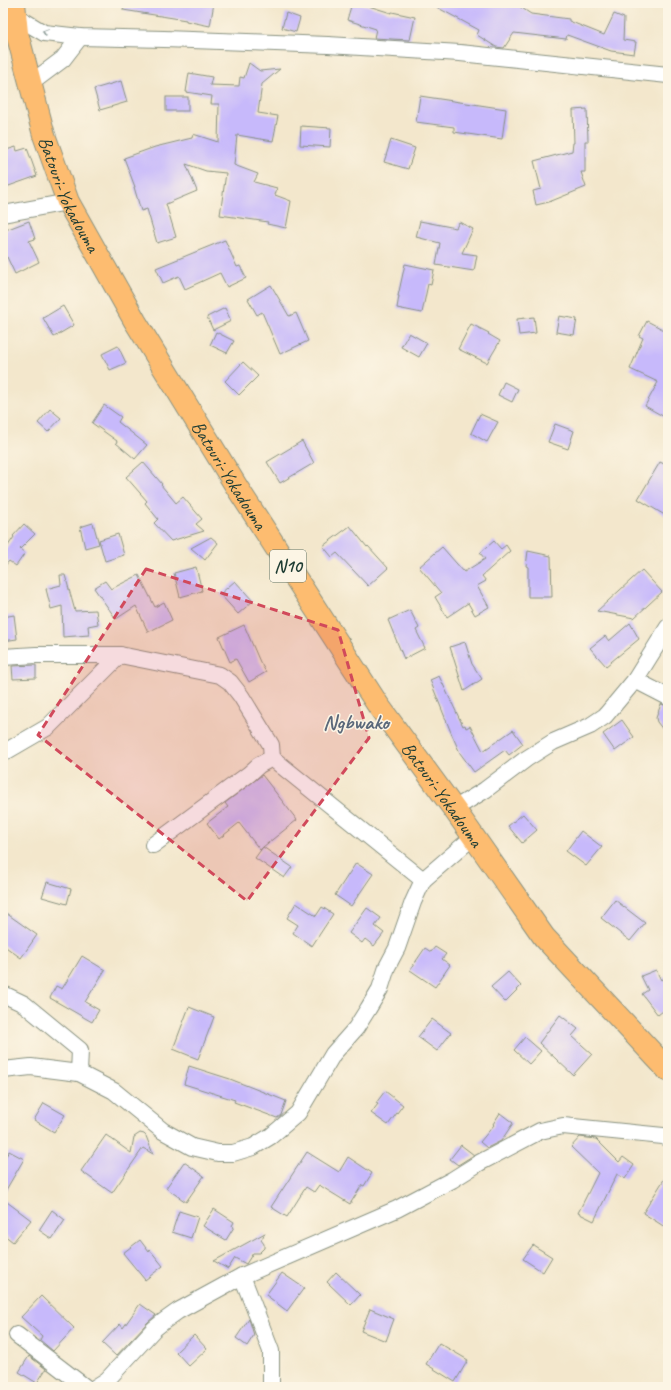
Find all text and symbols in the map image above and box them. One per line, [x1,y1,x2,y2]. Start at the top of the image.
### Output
one-way arrow [42,28,49,37]
street label: Batouri-Yokadouma [33,133,105,258]
street label: Batouri-Yokadouma [186,416,273,535]
road number: N10 [270,550,306,582]
district label: Ngbwako [323,709,391,735]
street label: Batouri-Yokadouma [396,737,489,853]

